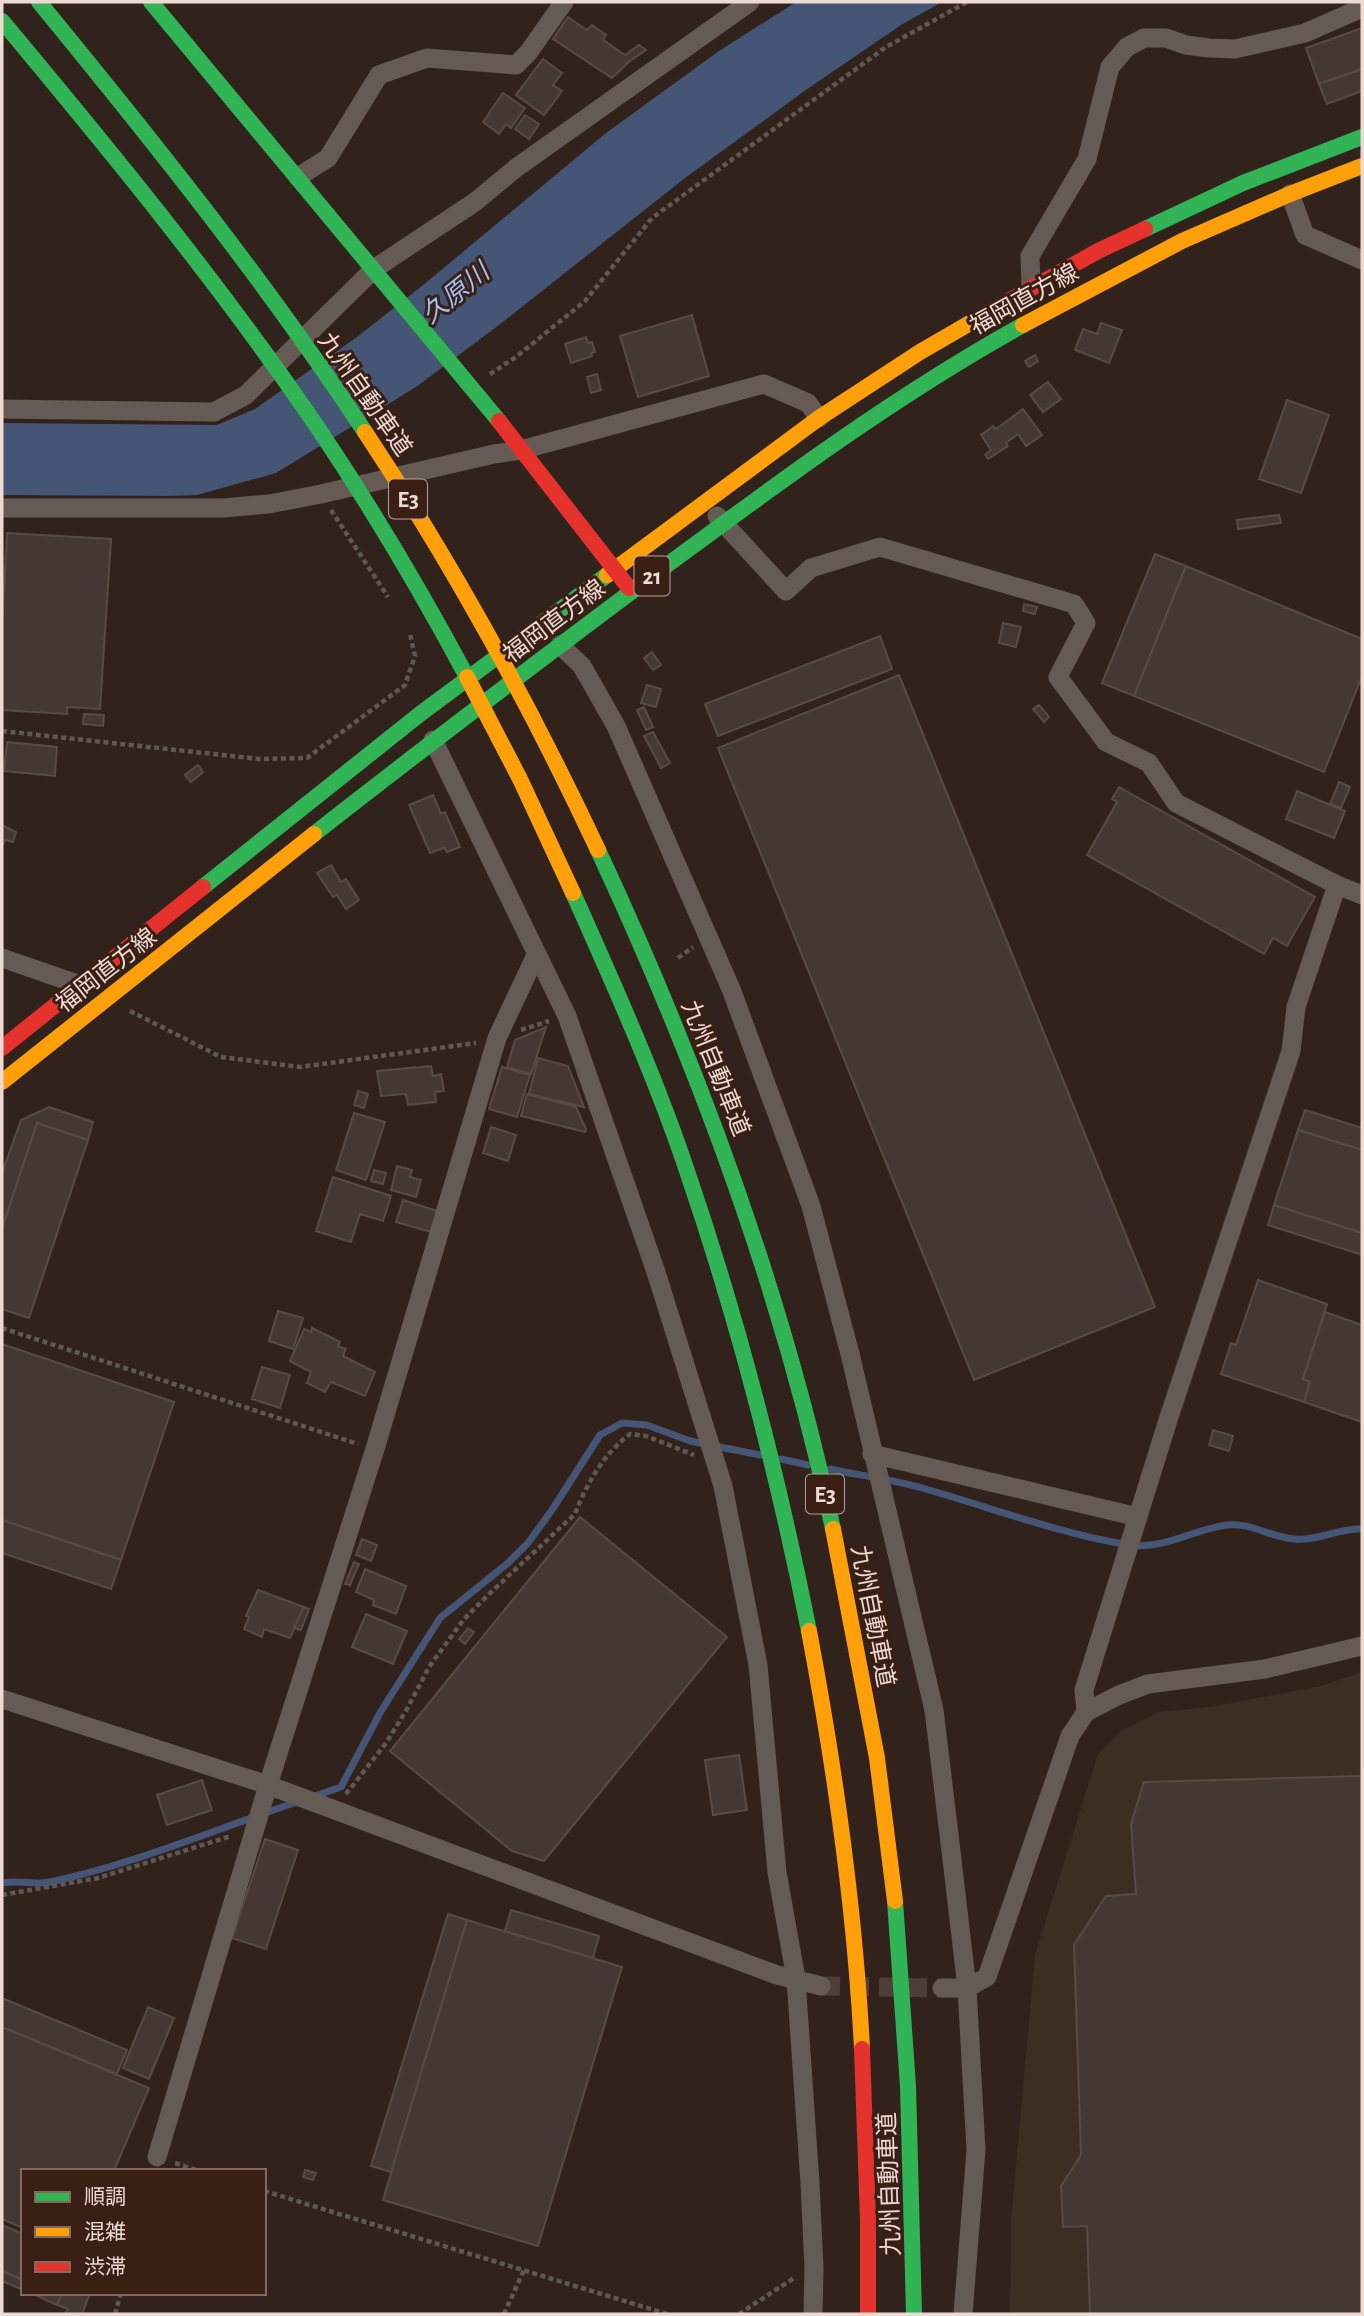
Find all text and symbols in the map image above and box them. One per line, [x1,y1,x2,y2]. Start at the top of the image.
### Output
water label: 久原川 [417,256,496,328]
street label: 福岡直方線 [965,259,1083,339]
street label: 九州自動車道 [313,328,417,460]
road number: E3 [389,480,427,519]
road number: 21 [634,556,670,596]
street label: 福岡直方線 [498,575,610,667]
street label: 福岡直方線 [51,923,161,1017]
street label: 九州自動車道 [677,996,755,1140]
road number: E3 [806,1474,844,1513]
street label: 九州自動車道 [847,1543,899,1689]
street label: 九州自動車道 [873,2112,905,2256]
legend [21,2169,266,2295]
text: 順調 [84,2186,126,2208]
text: 混雑 [84,2221,126,2243]
text: 渋滞 [84,2256,126,2278]

